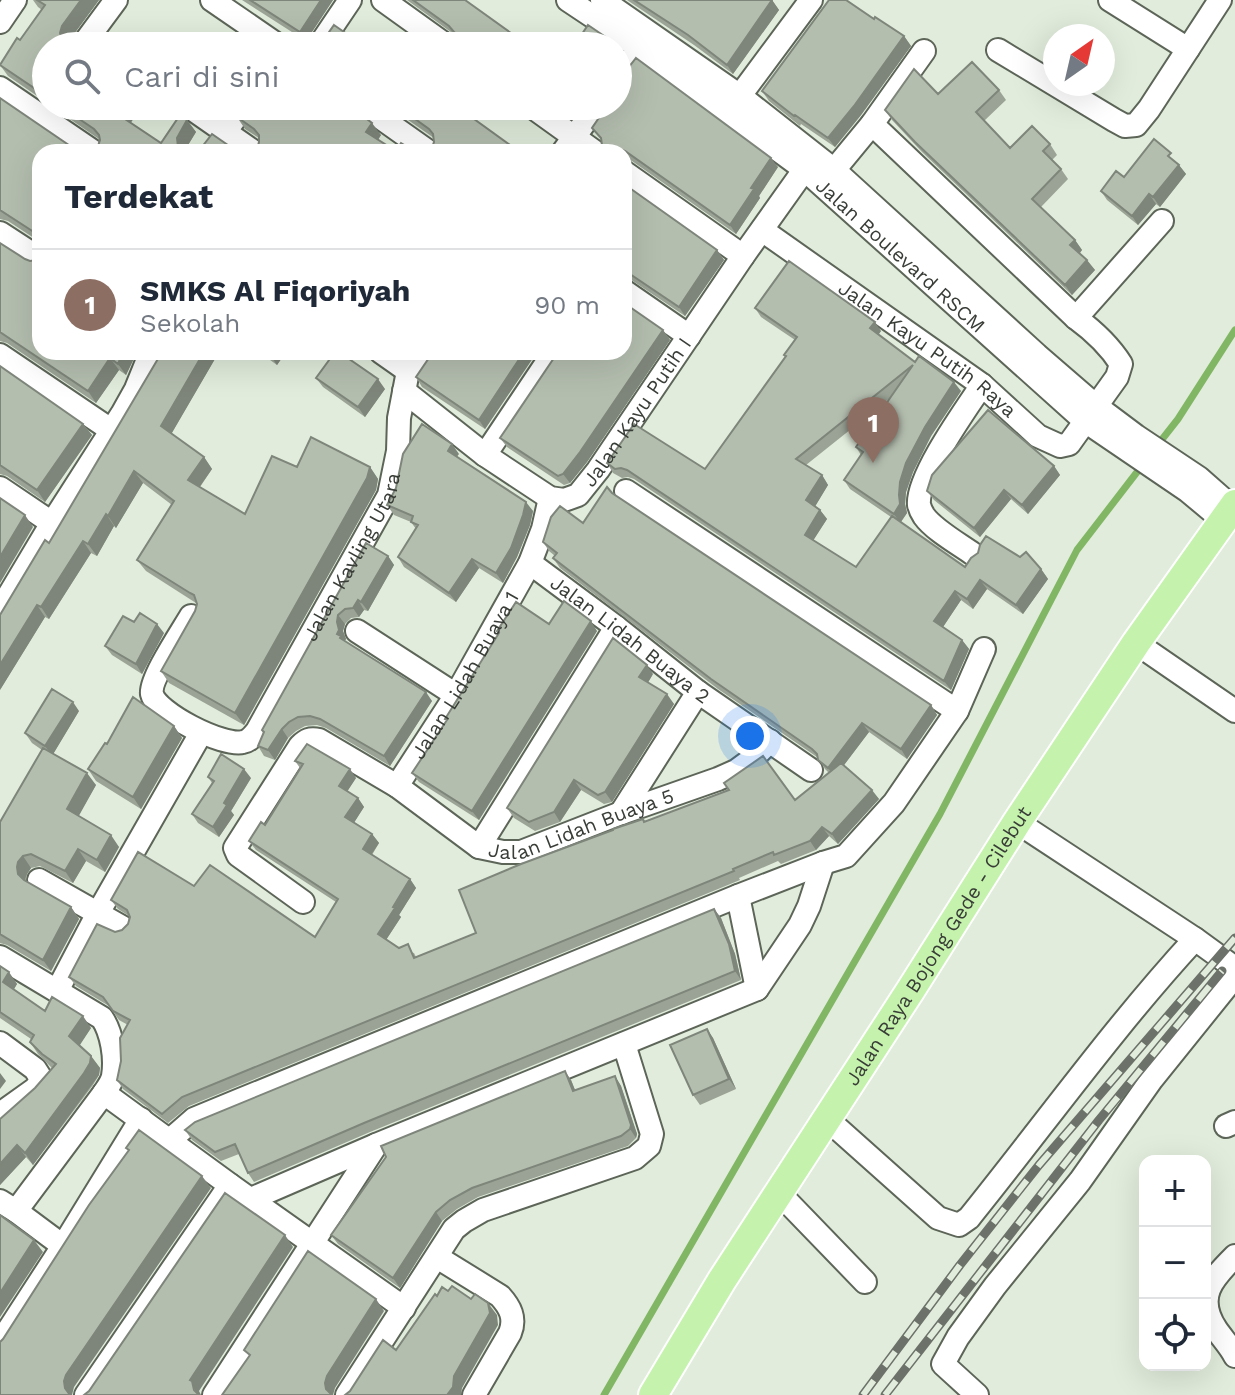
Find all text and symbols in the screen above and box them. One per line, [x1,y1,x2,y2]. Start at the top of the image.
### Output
north arrow [1043,24,1115,96]
search box [32,32,632,120]
icon: search [60,54,104,98]
text: Cari di sini [124,59,279,94]
street label: Jalan Boulevard RSCM [811,173,990,338]
text: Terdekat [64,176,213,216]
text: SMKS Al Fiqoriyah [140,273,410,308]
street label: Jalan Kayu Putih Raya [834,276,1021,422]
text: 1 [84,290,96,320]
text: 90 m [534,290,600,320]
text: Sekolah [140,308,240,338]
street label: Jalan Kayu Putih I [577,333,696,491]
pin: 1 [847,397,899,463]
street label: Jalan Kavling Utara [298,471,405,645]
street label: Jalan Lidah Buaya 2 [546,570,714,708]
street label: Jalan Lidah Buaya 1 [406,587,524,763]
your location [730,716,770,756]
street label: Jalan Lidah Buaya 5 [486,783,677,865]
street label: Jalan Raya Bojong Gede - Cilebut [840,801,1037,1090]
map controls [1139,1155,1211,1371]
button: + [1139,1155,1211,1227]
button: − [1139,1227,1211,1299]
button: locate [1139,1299,1211,1371]

